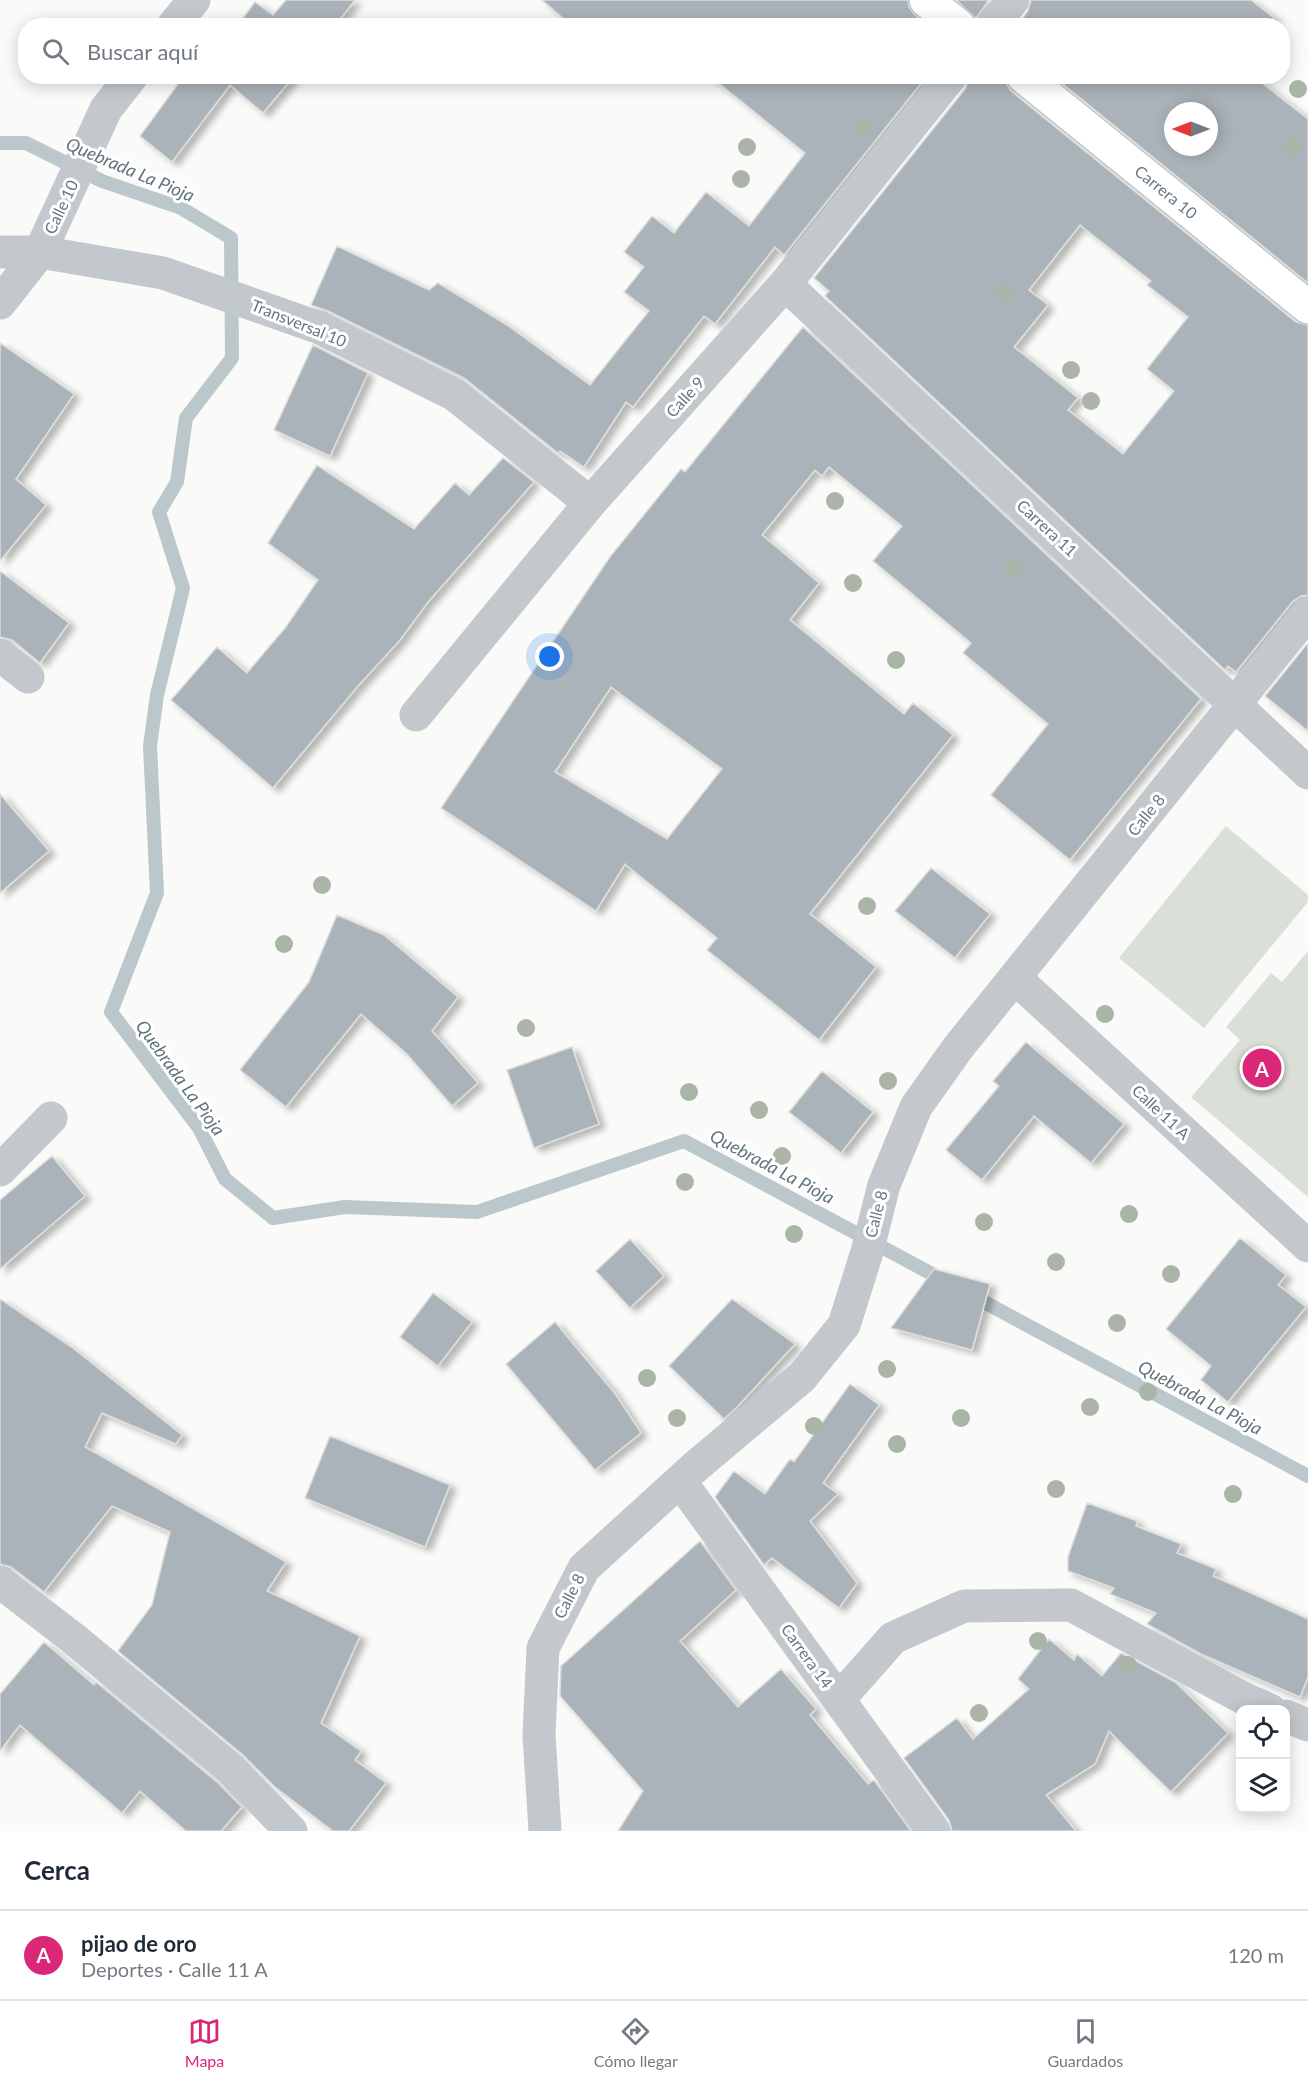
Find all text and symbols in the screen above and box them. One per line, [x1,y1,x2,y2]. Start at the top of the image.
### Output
search box [18,18,1290,84]
icon: search [39,35,72,68]
text: Buscar aquí [87,38,198,65]
north arrow [1164,102,1218,156]
water label: Quebrada La Pioja [63,132,198,206]
street label: Carrera 10 [1131,161,1201,223]
street label: Calle 10 [40,177,81,237]
street label: Transversal 10 [249,295,349,350]
street label: Calle 9 [662,372,708,421]
street label: Carrera 11 [1014,495,1081,560]
your location [535,642,564,671]
street label: Calle 8 [1123,790,1168,839]
water label: Quebrada La Pioja [132,1015,230,1139]
pin: A [1242,1046,1282,1090]
street label: Calle 11 A [1129,1080,1194,1143]
water label: Quebrada La Pioja [707,1124,838,1208]
street label: Calle 8 [860,1188,891,1239]
water label: Quebrada La Pioja [1135,1355,1266,1439]
street label: Calle 8 [549,1570,588,1621]
street label: Carrera 14 [778,1620,837,1692]
map controls [1236,1705,1290,1813]
button: locate [1236,1705,1290,1759]
button: layers [1236,1759,1290,1813]
text: Cerca [24,1854,90,1886]
text: pijao de oro [81,1930,197,1957]
text: A [37,1943,50,1967]
text: 120 m [1228,1943,1284,1967]
text: Deportes · Calle 11 A [81,1957,268,1981]
tab: Mapa [185,2015,224,2070]
tab: Cómo llegar [594,2015,678,2070]
tab: Guardados [1047,2015,1123,2070]

